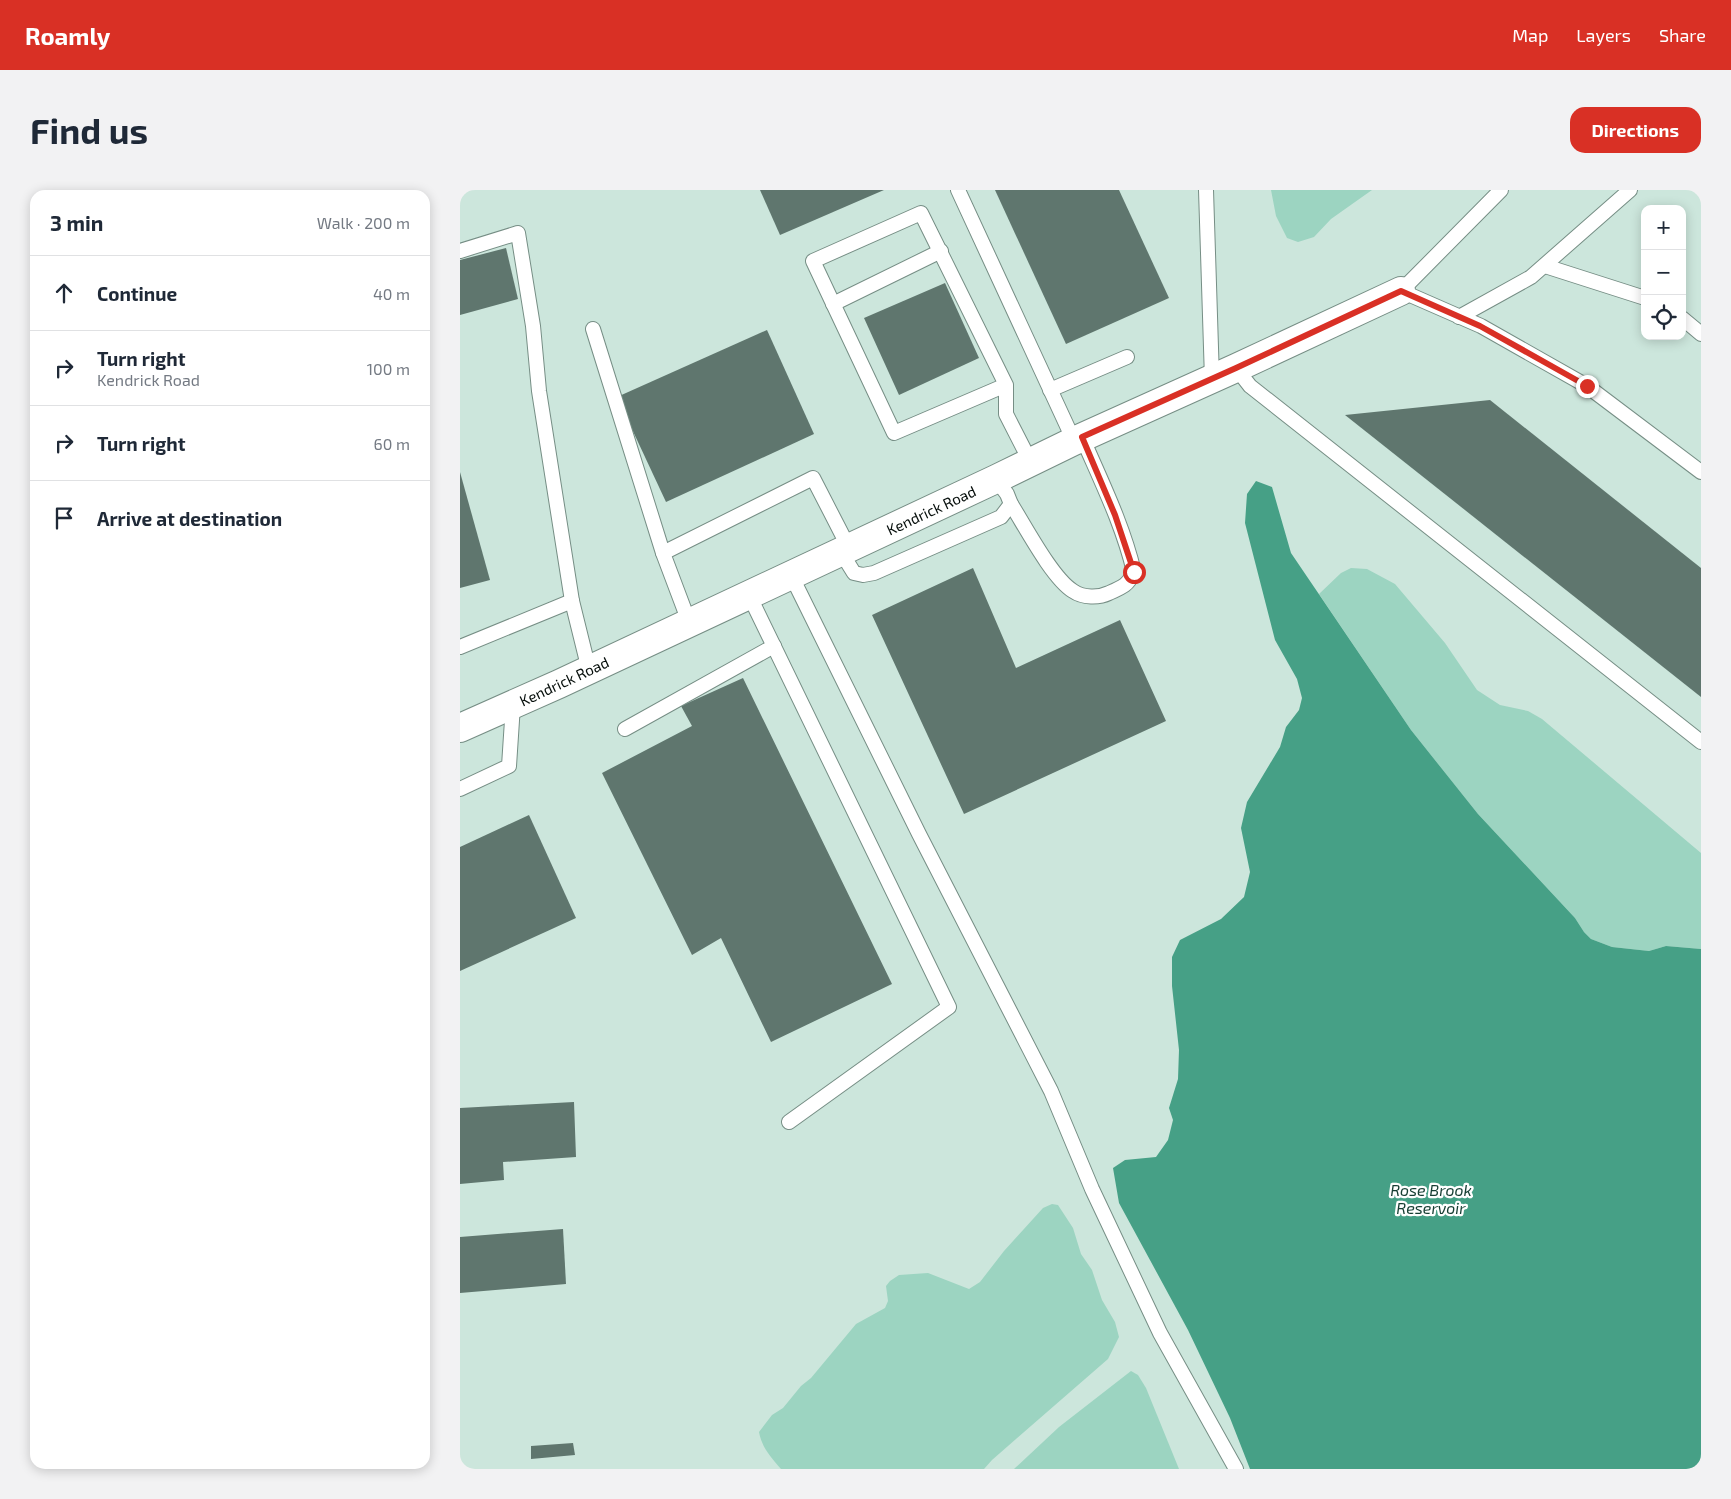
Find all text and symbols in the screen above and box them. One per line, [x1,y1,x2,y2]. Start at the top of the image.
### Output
text: Roamly [25,21,110,50]
text: Map [1512,24,1548,46]
text: Layers [1576,24,1631,46]
text: Share [1659,24,1706,46]
button: Directions [1570,107,1701,153]
text: Find us [30,109,148,151]
map controls [1641,205,1686,340]
button: + [1641,205,1686,250]
text: 3 min [50,210,103,235]
text: Walk · 200 m [317,213,410,232]
button: − [1641,250,1686,295]
icon: ahead [50,279,78,307]
text: Continue [97,282,177,305]
text: 40 m [373,284,410,303]
button: locate [1641,295,1686,340]
text: Turn right [97,347,185,370]
icon: right [50,354,78,382]
text: 100 m [367,359,410,378]
text: Kendrick Road [97,370,200,389]
route end [1576,375,1599,398]
icon: right [50,429,78,457]
text: Turn right [97,432,185,455]
text: 60 m [374,434,410,453]
street label: Kendrick Road [883,481,979,539]
icon: arrive [50,504,78,532]
text: Arrive at destination [97,507,282,530]
route start [1123,561,1146,584]
street label: Kendrick Road [516,652,612,710]
water label: Rose Brook Reservoir [1390,1180,1472,1217]

